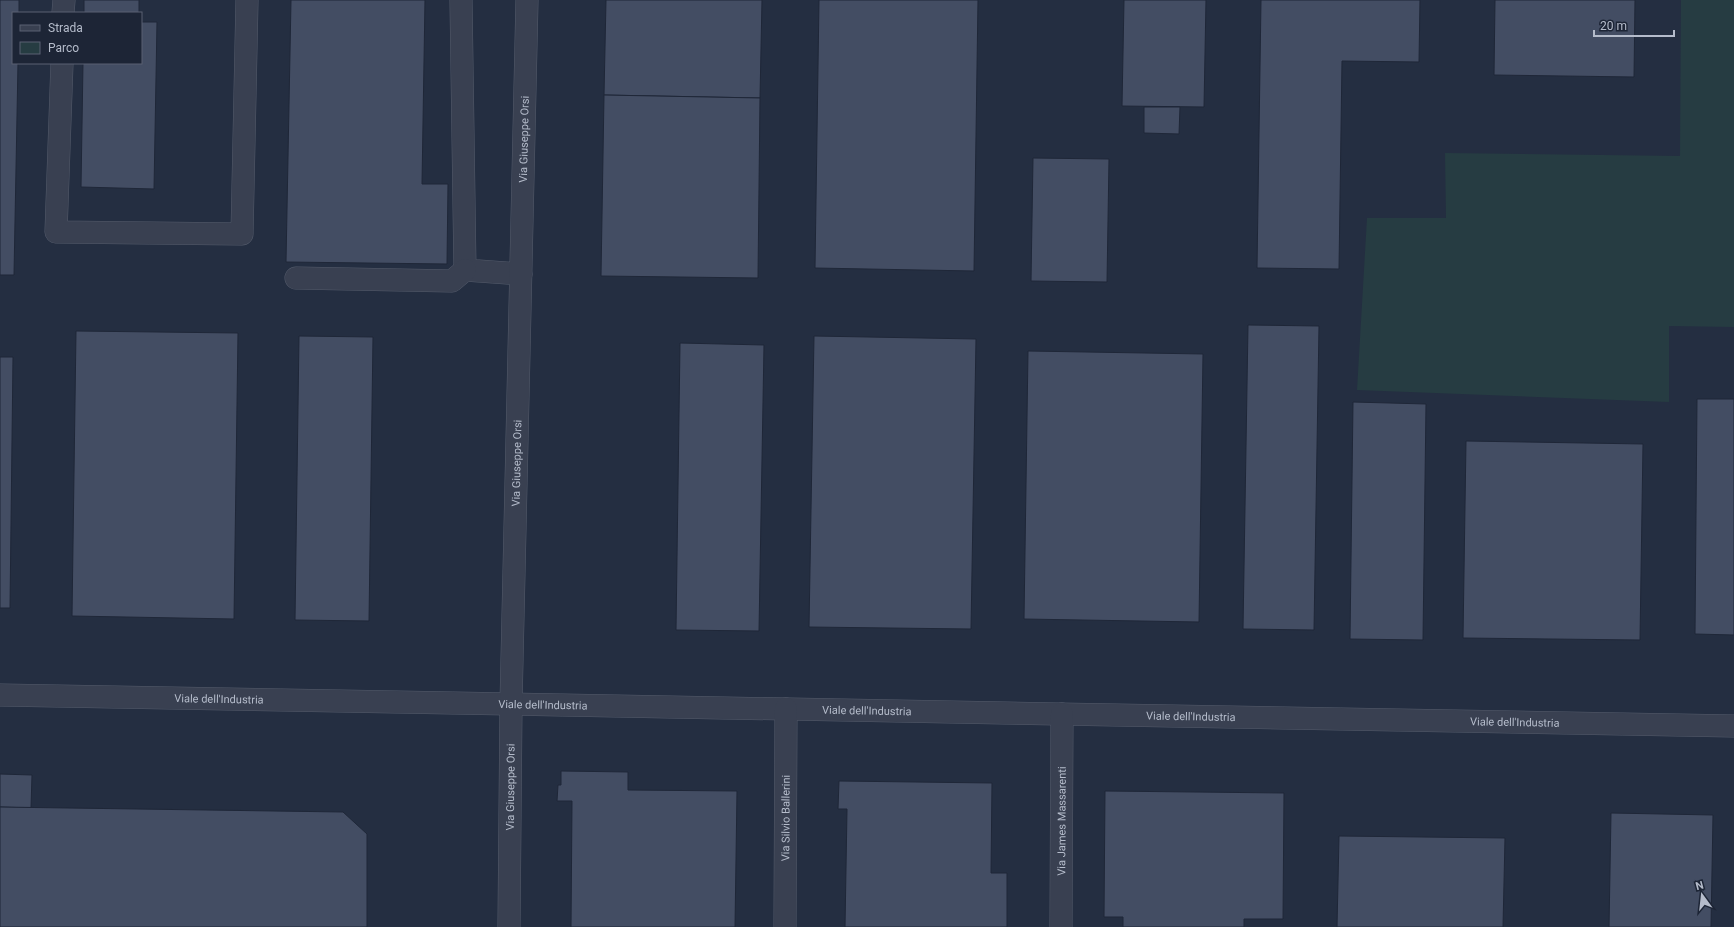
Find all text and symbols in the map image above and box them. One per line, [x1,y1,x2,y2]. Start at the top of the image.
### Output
legend [12,12,142,64]
scale bar [1594,12,1674,38]
text: 20 m [1600,19,1627,33]
text: Strada [48,21,83,35]
text: Parco [48,41,79,55]
street label: Via Giuseppe Orsi [516,96,531,183]
street label: Via Giuseppe Orsi [509,420,524,507]
street label: Viale dell'Industria [174,692,264,706]
street label: Viale dell'Industria [498,697,588,712]
street label: Viale dell'Industria [822,703,912,718]
street label: Viale dell'Industria [1146,709,1236,724]
street label: Viale dell'Industria [1470,715,1560,729]
street label: Via Giuseppe Orsi [503,744,517,830]
street label: Via James Massarenti [1055,766,1068,876]
street label: Via Silvio Ballerini [779,775,792,861]
north arrow [1682,875,1722,915]
text: N [1694,878,1705,893]

